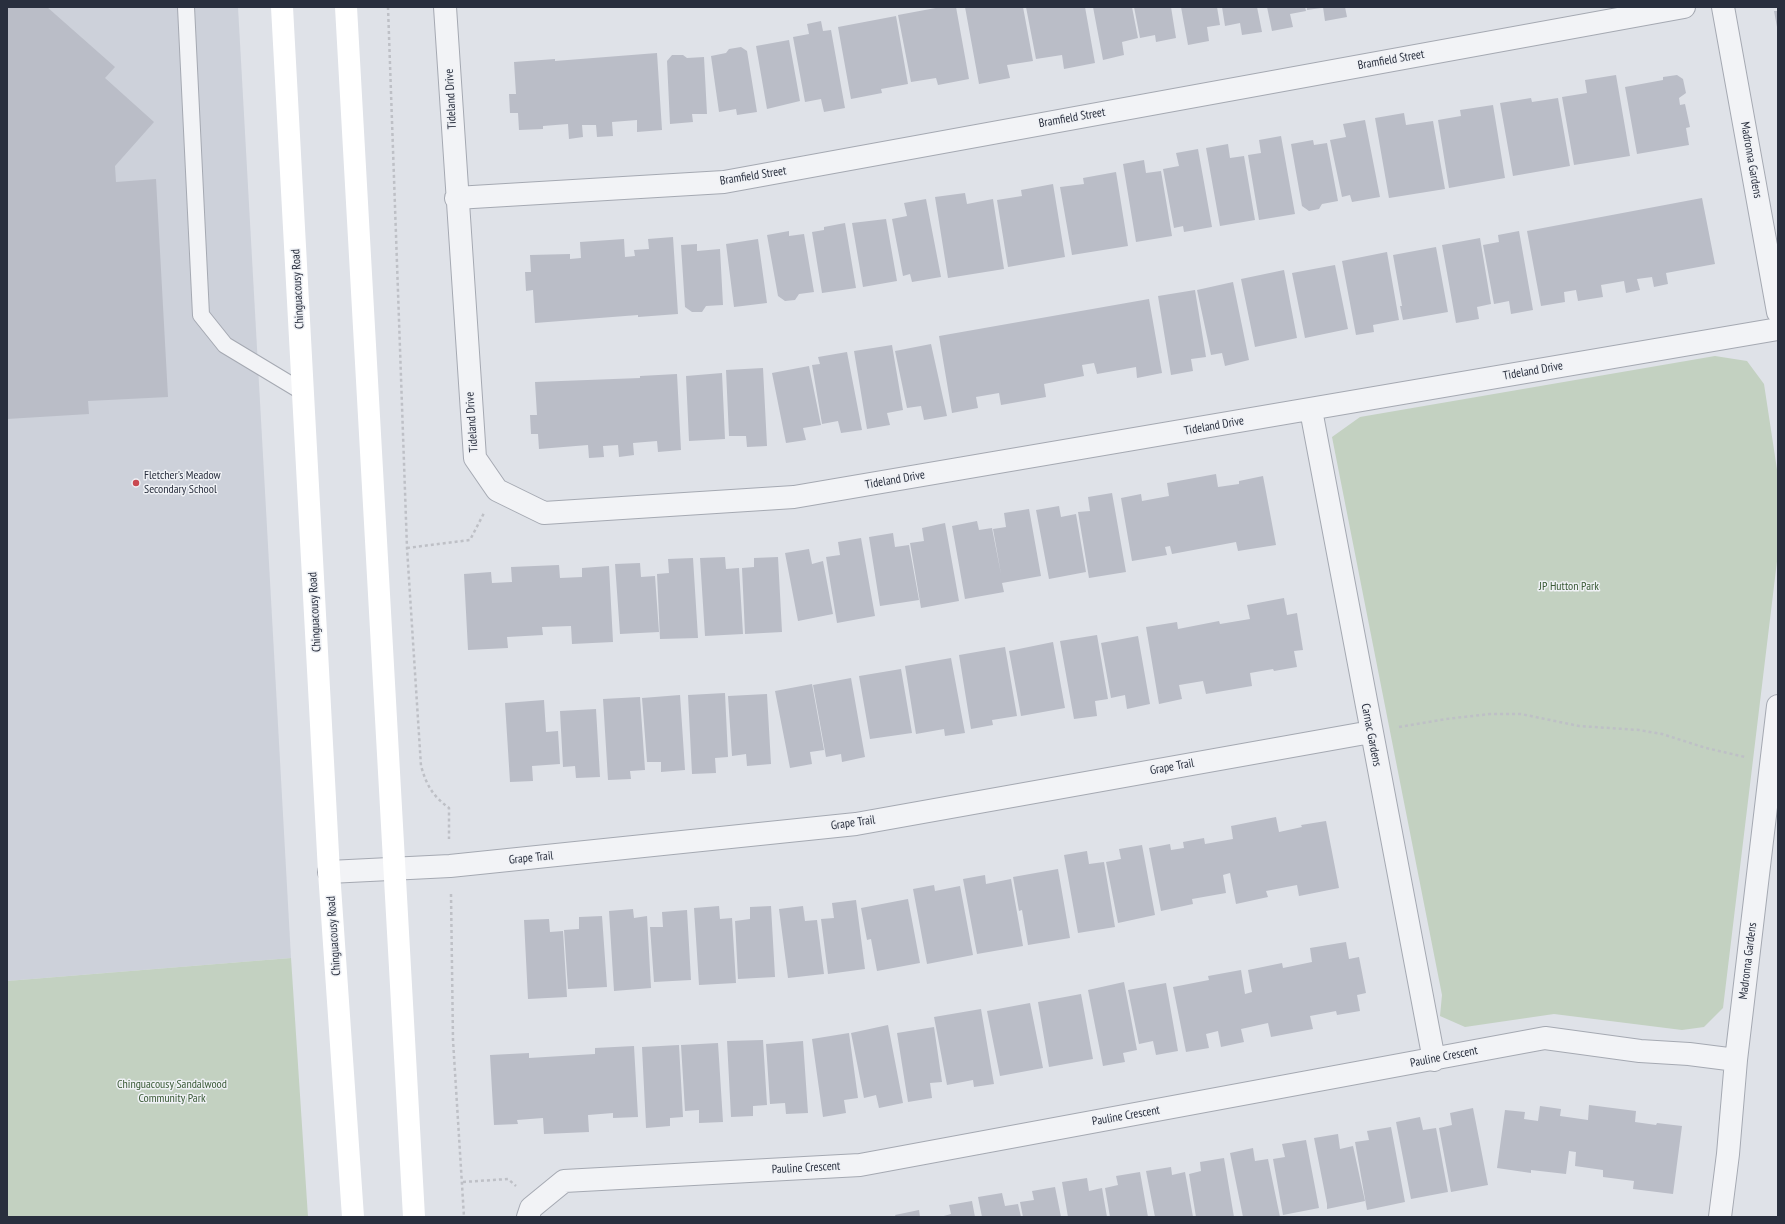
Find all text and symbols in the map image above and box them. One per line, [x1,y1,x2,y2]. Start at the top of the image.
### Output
street label: Bramfield Street [1357,47,1425,73]
street label: Tideland Drive [442,68,460,130]
street label: Bramfield Street [1038,105,1106,131]
street label: Madronna Gardens [1737,121,1765,199]
street label: Bramfield Street [719,164,787,188]
street label: Chinguacousy Road [289,249,307,329]
street label: Tideland Drive [1502,359,1564,383]
street label: Tideland Drive [463,391,481,453]
street label: Tideland Drive [1183,414,1245,438]
street label: Tideland Drive [864,468,926,492]
place label: Fletcher's Meadow Secondary School [144,469,221,497]
marker: Fletcher's Meadow Secondary School [131,478,141,488]
street label: Chinguacousy Road [306,572,324,652]
park label: JP Hutton Park [1539,580,1599,594]
street label: Carnac Gardens [1358,702,1384,768]
street label: Grape Trail [1149,756,1195,778]
street label: Grape Trail [830,813,876,833]
street label: Grape Trail [508,849,554,867]
street label: Chinguacousy Road [324,896,344,976]
street label: Madronna Gardens [1736,922,1760,1000]
street label: Pauline Crescent [1409,1043,1479,1071]
park label: Chinguacousy Sandalwood Community Park [117,1078,227,1106]
street label: Pauline Crescent [1091,1103,1161,1129]
street label: Pauline Crescent [771,1159,841,1177]

